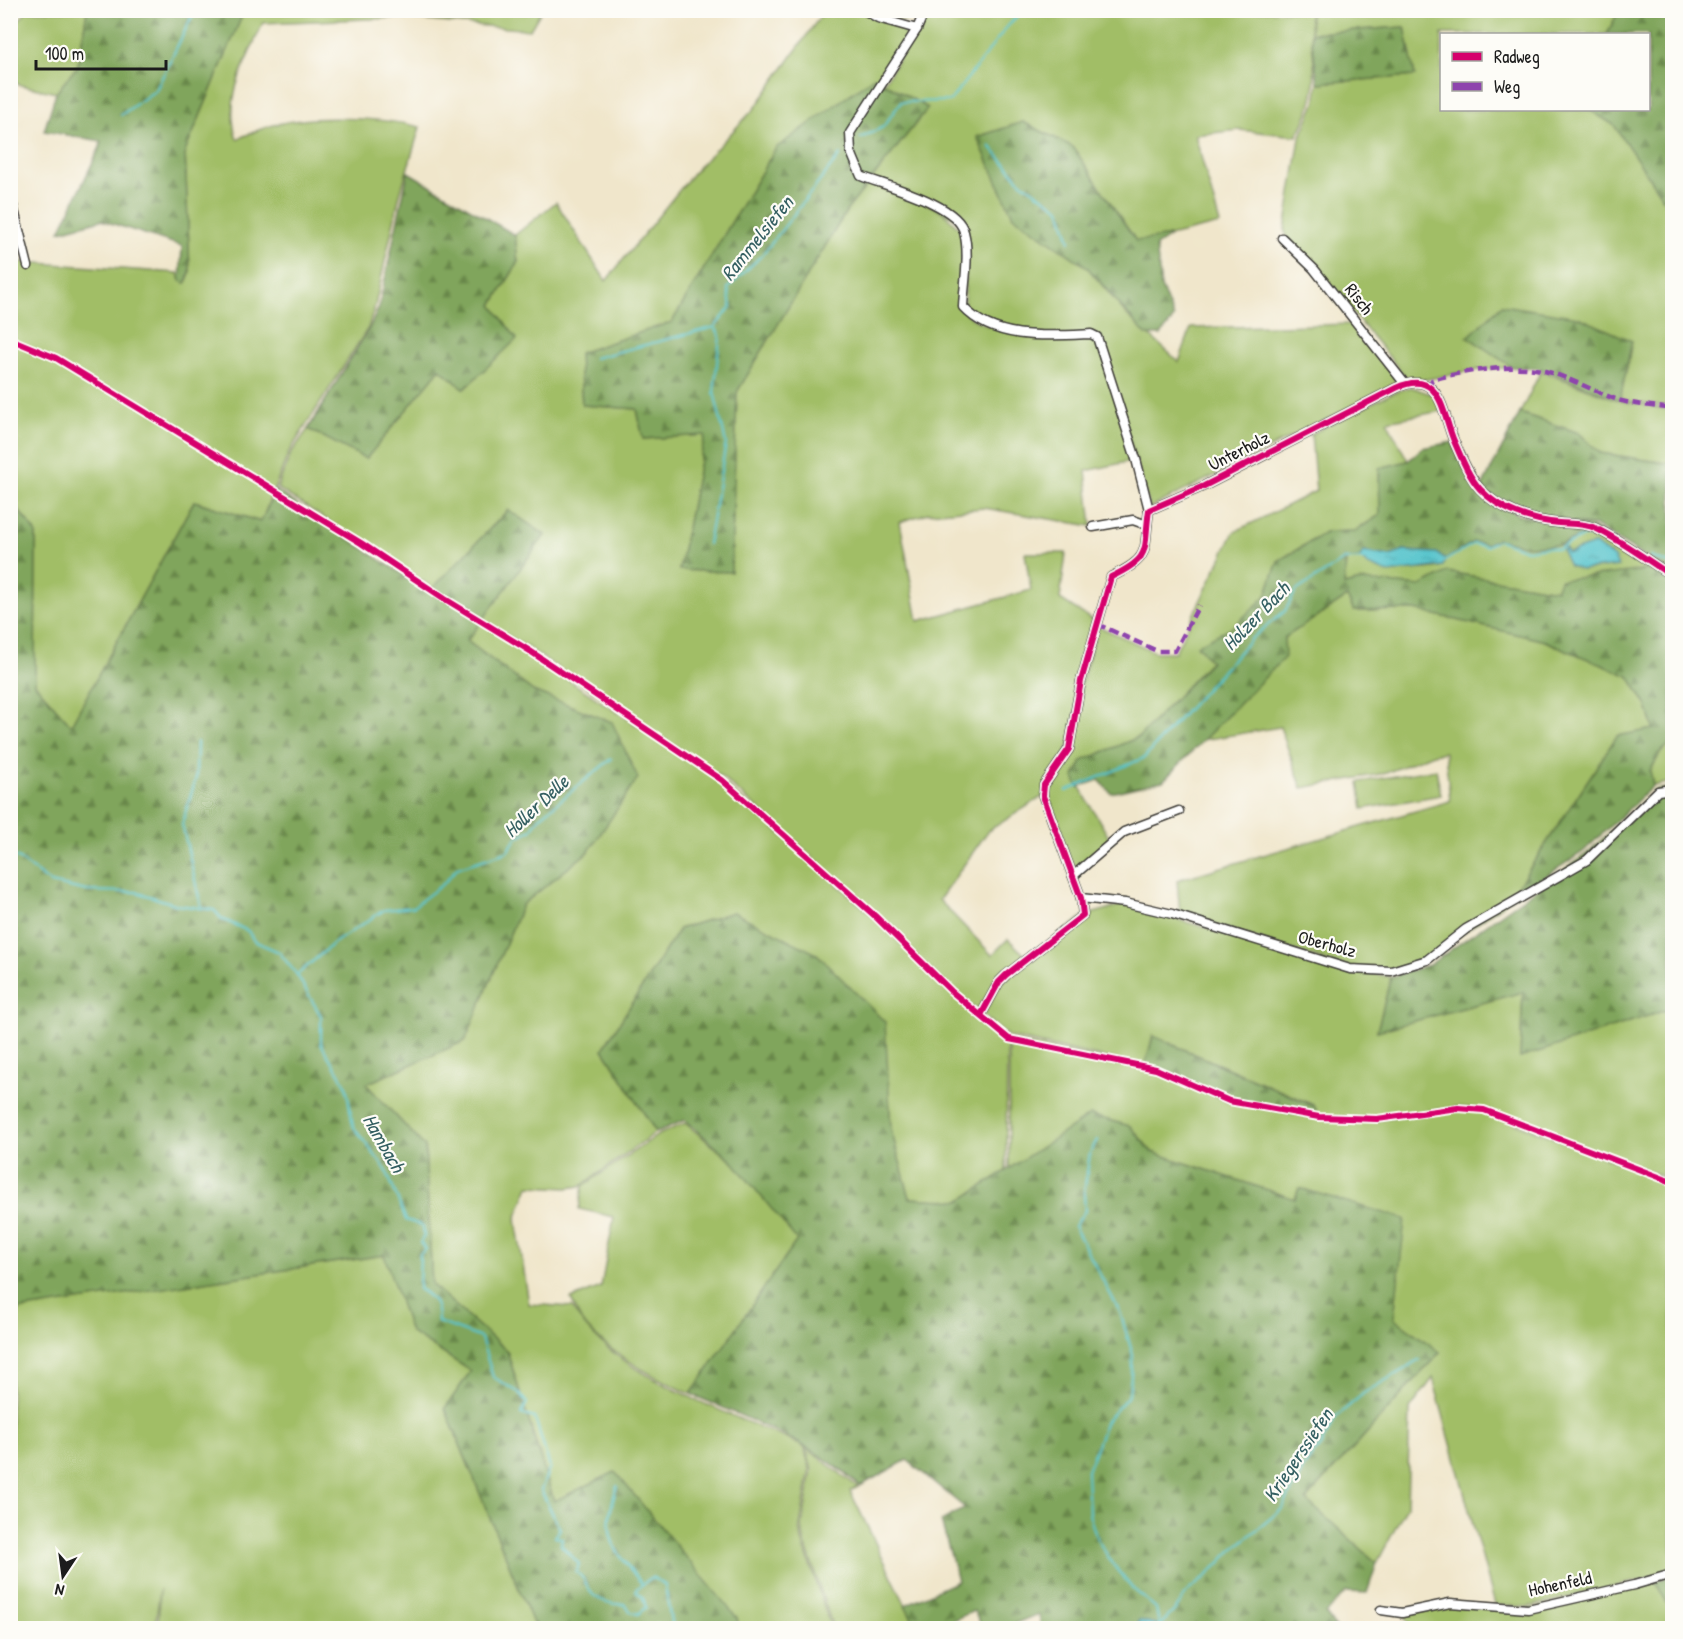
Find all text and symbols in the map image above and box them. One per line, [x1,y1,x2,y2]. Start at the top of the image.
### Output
scale bar [36,33,166,71]
legend [1440,33,1650,111]
text: 100 m [45,41,84,66]
text: Radweg [1494,44,1540,69]
text: Weg [1494,74,1520,99]
water label: Rammelsiefen [714,188,800,286]
street label: Risch [1339,278,1380,320]
street label: Unterholz [1204,424,1274,477]
water label: Holzer Bach [1216,574,1296,656]
water label: Holler Delle [497,768,575,843]
street label: Oberholz [1295,924,1359,963]
water label: Hambach [357,1109,413,1178]
water label: Kriegerssiefen [1256,1401,1341,1507]
north arrow [33,1546,93,1606]
street label: Hohenfeld [1526,1565,1594,1602]
text: N [53,1579,66,1602]

